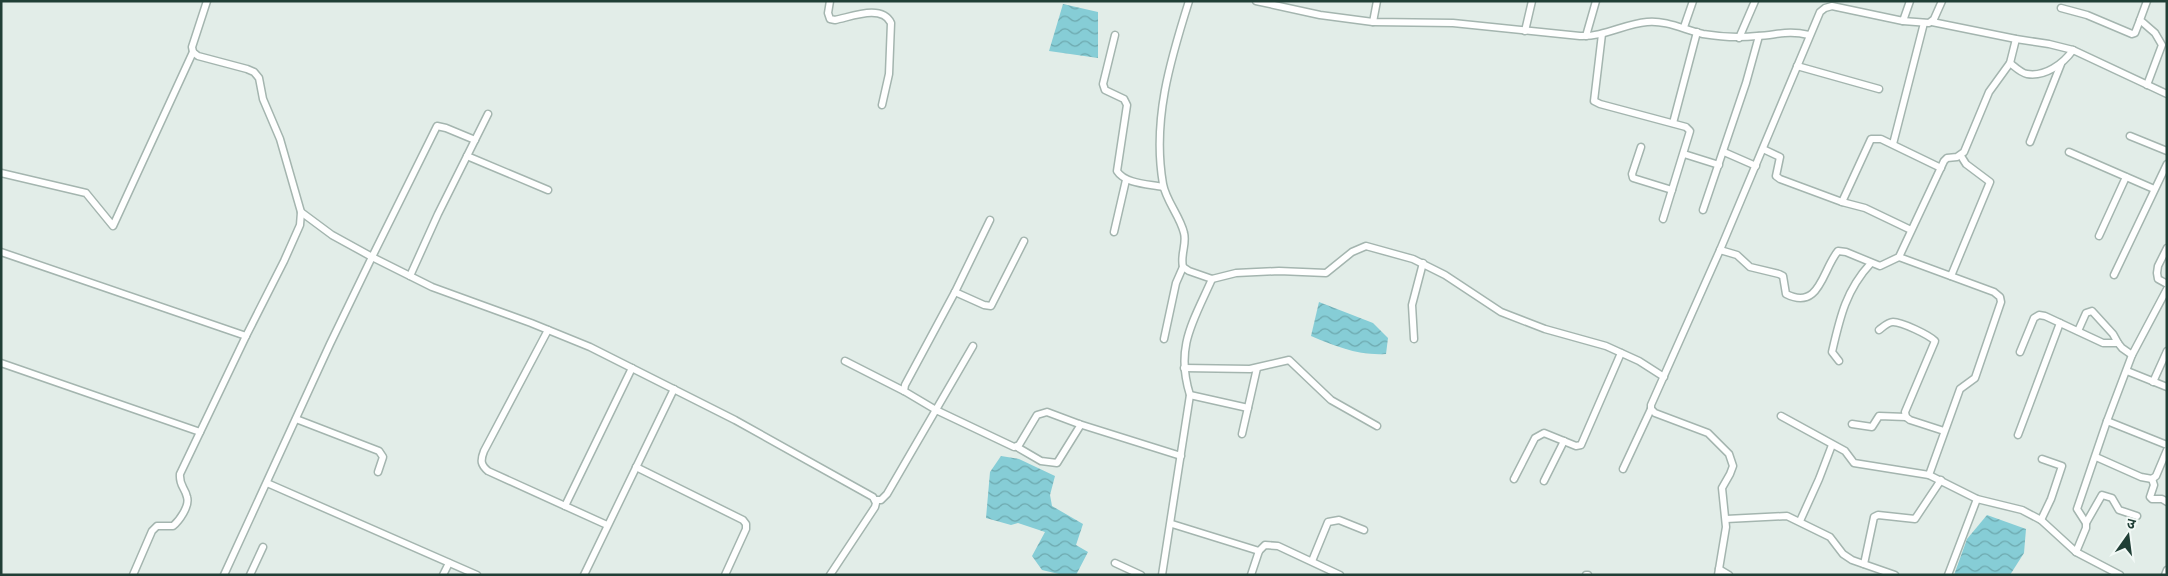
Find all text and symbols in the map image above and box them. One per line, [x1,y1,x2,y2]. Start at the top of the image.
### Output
north arrow [2103,511,2153,561]
text: उ [2125,515,2138,532]

